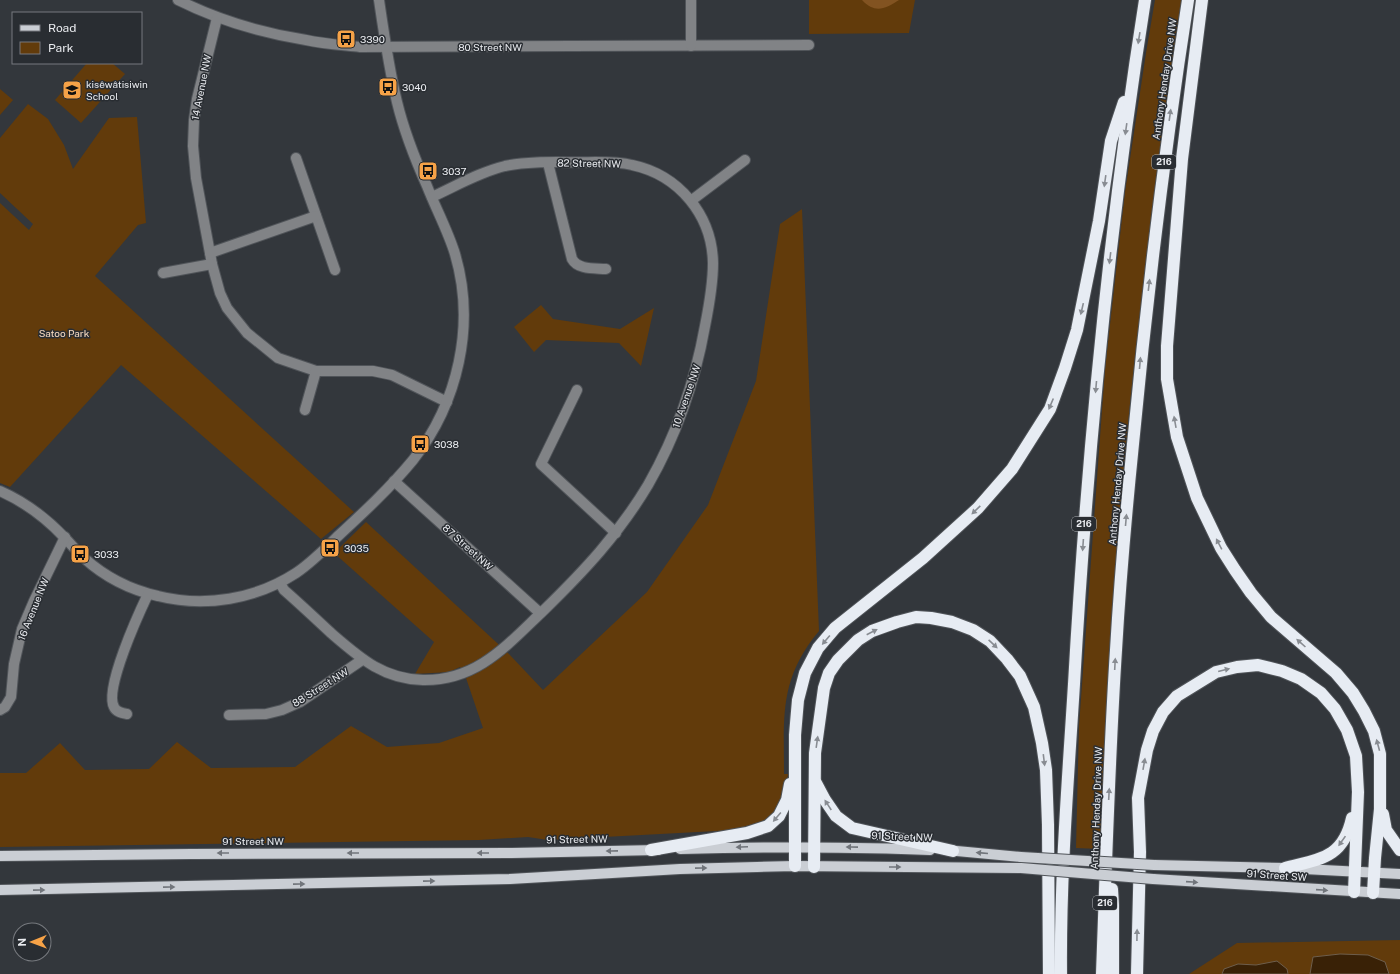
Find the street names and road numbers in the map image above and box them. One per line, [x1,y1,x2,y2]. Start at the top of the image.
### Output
street label: Anthony Henday Drive NW [1150,17,1179,141]
street label: 80 Street NW [458,41,522,53]
street label: 14 Avenue NW [189,53,213,121]
road number: 216 [1152,155,1176,169]
street label: 82 Street NW [557,156,621,170]
street label: 10 Avenue NW [670,362,703,429]
street label: Anthony Henday Drive NW [1106,422,1128,546]
road number: 216 [1072,517,1096,531]
street label: 87 Street NW [440,521,496,573]
street label: 16 Avenue NW [15,575,51,642]
street label: 88 Street NW [290,665,351,709]
street label: Anthony Henday Drive NW [1088,746,1104,870]
street label: 91 Street NW [871,829,933,843]
street label: 91 Street NW [546,832,608,846]
street label: 91 Street NW [222,835,284,847]
street label: 91 Street SW [1246,867,1308,883]
road number: 216 [1093,896,1117,910]

